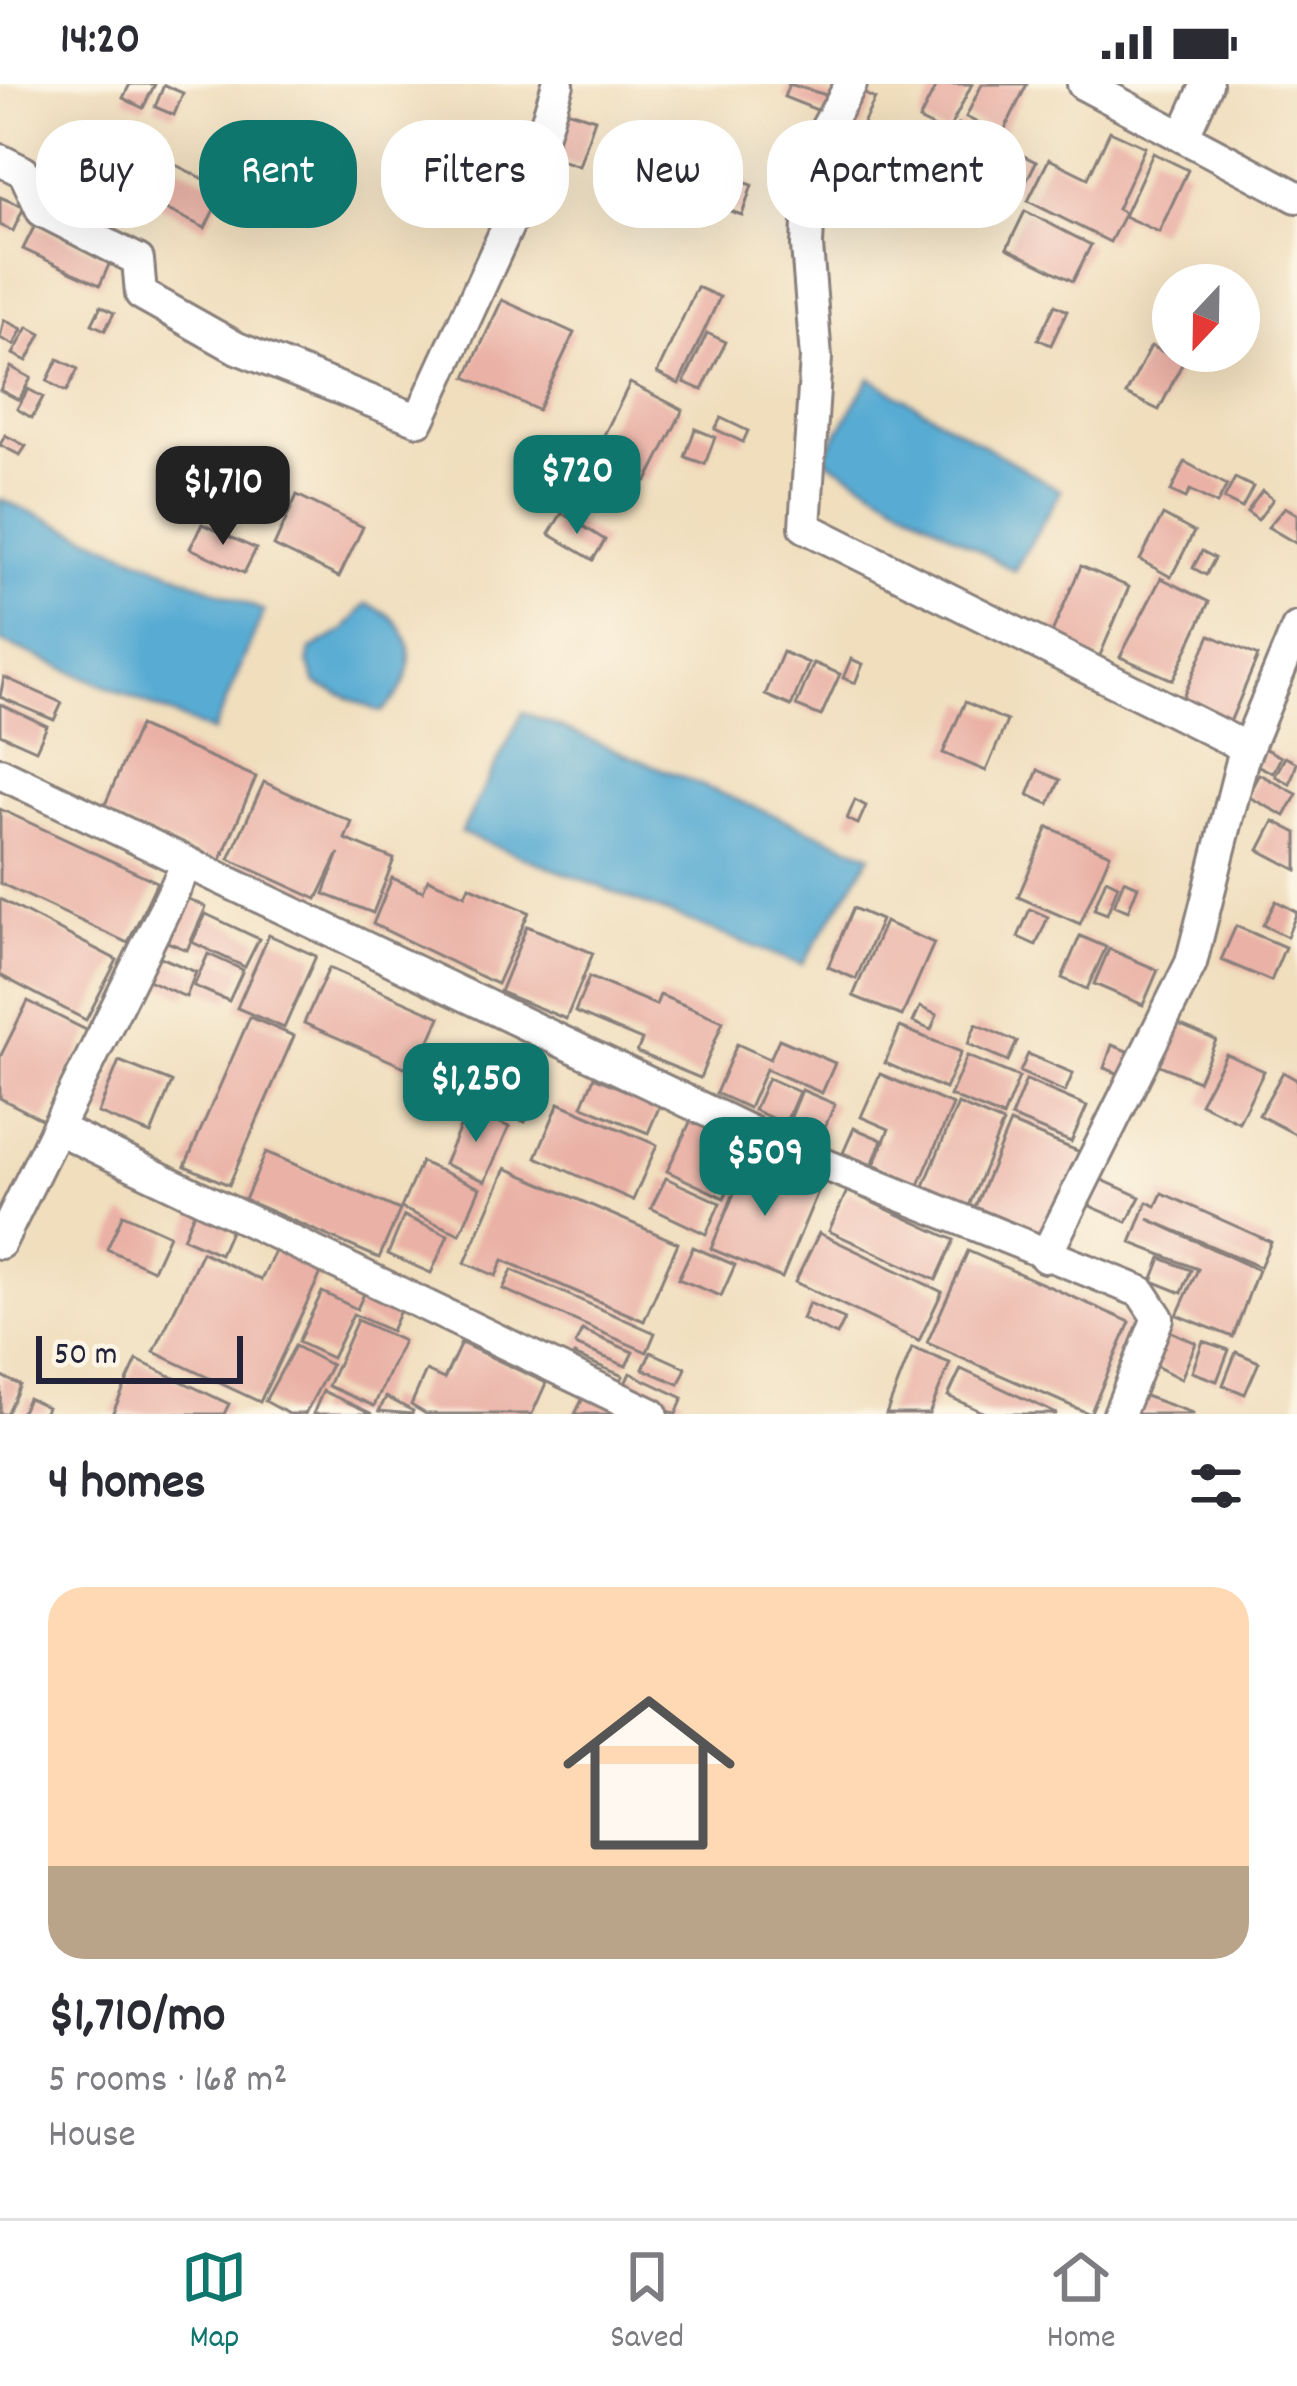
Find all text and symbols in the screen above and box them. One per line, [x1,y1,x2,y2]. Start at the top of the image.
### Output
text: 14:20 [60,10,140,74]
chip: Buy [36,120,175,228]
chip: Rent [199,120,357,228]
chip: Filters [381,120,569,228]
chip: New [593,120,743,228]
chip: Apartment [767,120,1026,228]
north arrow [1152,264,1260,372]
map controls [1152,264,1260,372]
pin: $720 [506,435,648,537]
pin: $1,710 [125,446,321,548]
text: $720 [540,446,614,501]
text: $1,710 [183,457,263,512]
pin: $1,250 [378,1043,574,1145]
text: $1,250 [430,1054,522,1109]
pin: $509 [694,1117,836,1219]
text: $509 [727,1128,803,1183]
scale bar [36,1330,243,1383]
text: 50 m [54,1333,118,1380]
text: 4 homes [48,1450,206,1522]
icon: filters [1183,1453,1249,1519]
icon: home [541,1665,757,1881]
text: $1,710/mo [48,1983,225,2055]
text: 5 rooms · 168 m² [48,2055,287,2110]
text: House [48,2110,136,2165]
tab: Map [181,2244,247,2363]
tab: Saved [610,2244,684,2363]
tab: Home [1047,2244,1116,2363]

